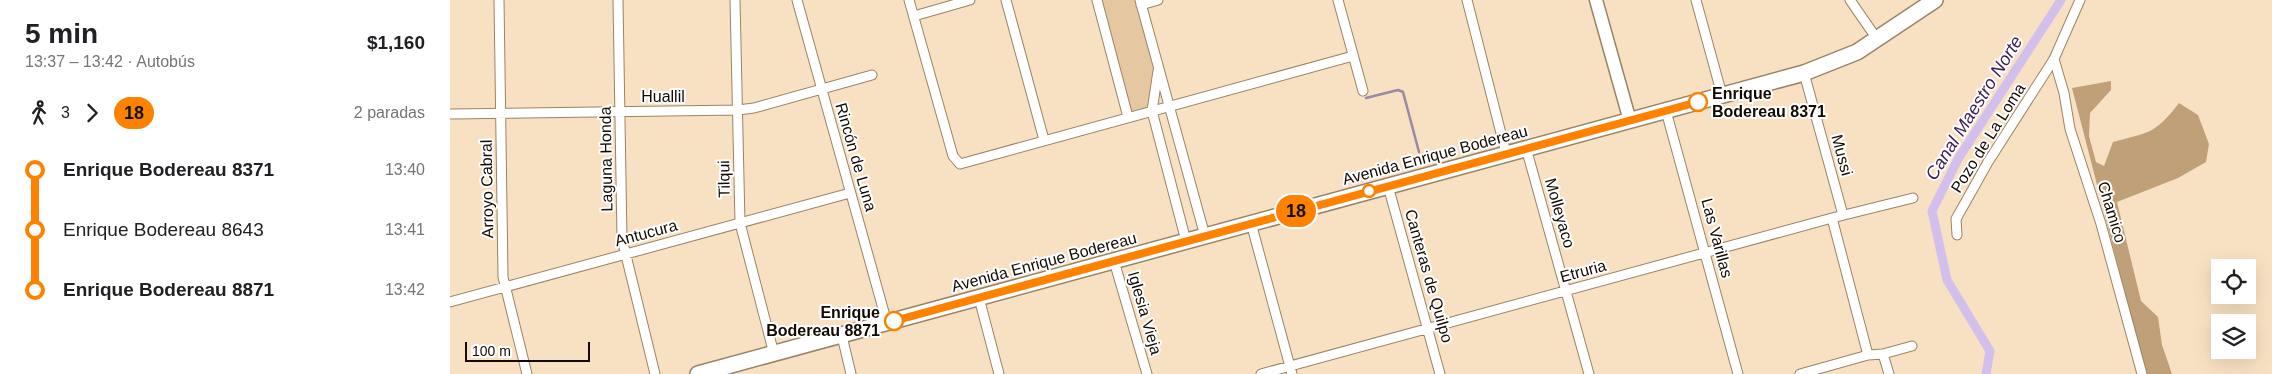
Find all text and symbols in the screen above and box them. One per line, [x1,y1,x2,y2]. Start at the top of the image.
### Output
text: 5 min [25,18,98,49]
text: $1,160 [367,32,425,53]
water label: Canal Maestro Norte [1922,32,2026,184]
text: 13:37 – 13:42 · Autobús [25,53,195,70]
street label: Pozo de La Loma [1948,80,2028,196]
place label: Enrique Bodereau 8371 [1712,85,1826,120]
street label: Huallil [641,88,685,105]
marker: Enrique Bodereau 8371 [1688,92,1708,112]
icon: walk [25,99,53,127]
icon: forward [78,99,106,127]
street label: Rincón de Luna [832,101,880,213]
text: 18 [124,103,144,123]
text: 3 [61,104,70,121]
text: 2 paradas [354,104,425,121]
street label: Laguna Honda [597,106,615,212]
street label: Avenida Enrique Bodereau [1341,122,1529,188]
street label: Mussi [1828,133,1856,177]
street label: Arroyo Cabral [478,140,496,238]
text: Enrique Bodereau 8371 [63,159,274,180]
street label: Tilqui [715,160,733,198]
text: 13:40 [385,161,425,178]
street label: Molleyaco [1542,176,1578,250]
street label: Chamico [2095,179,2129,245]
unlabelled marker [1362,184,1376,198]
line badge: 18 [1274,195,1318,227]
street label: Las Varillas [1698,196,1736,280]
text: 18 [1286,201,1306,221]
street label: Canteras de Quilpo [1402,207,1456,345]
street label: Antucura [613,216,679,249]
text: Enrique Bodereau 8643 [63,219,264,240]
text: 13:41 [385,221,425,238]
street label: Avenida Enrique Bodereau [950,229,1138,295]
street label: Etruria [1558,257,1608,285]
map controls [2211,259,2256,359]
button: locate [2211,259,2256,304]
street label: Iglesia Vieja [1125,269,1165,357]
text: Enrique Bodereau 8871 [63,279,274,300]
text: 13:42 [385,281,425,298]
place label: Enrique Bodereau 8871 [766,304,880,339]
marker: Enrique Bodereau 8871 [884,311,904,331]
button: layers [2211,314,2256,359]
scale bar [465,339,590,362]
text: 100 m [472,343,511,359]

